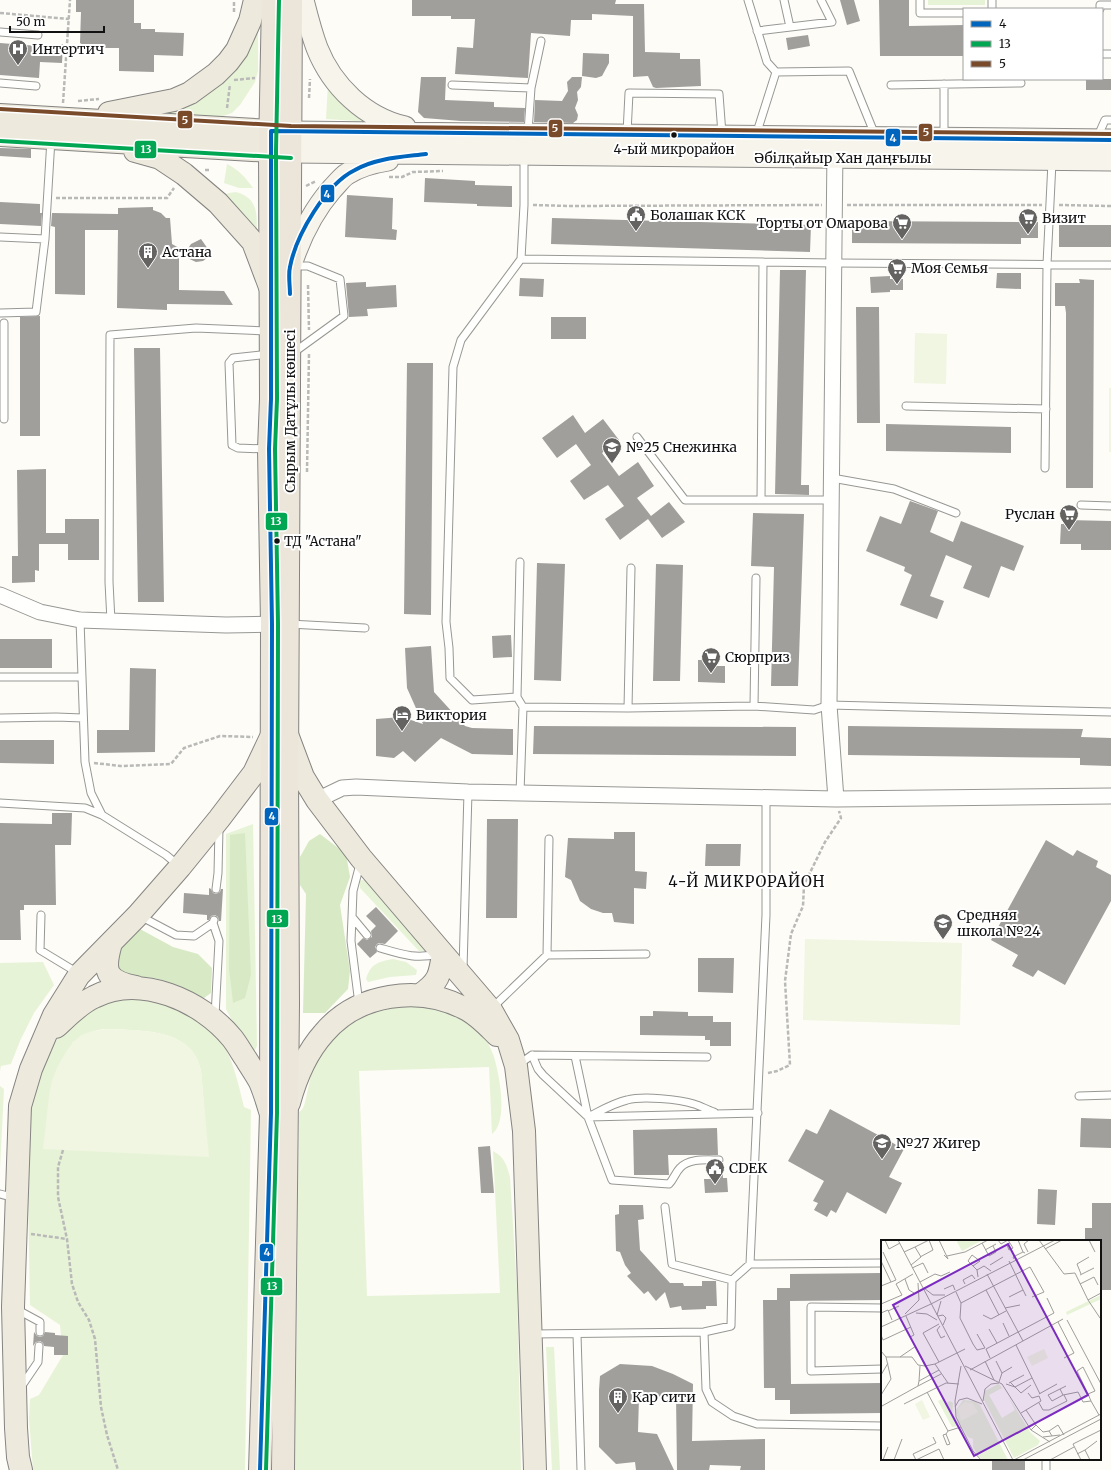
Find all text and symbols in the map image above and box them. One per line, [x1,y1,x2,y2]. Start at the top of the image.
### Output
scale bar [10,8,104,34]
legend [963,8,1103,80]
text: 50 m [16,14,45,29]
text: 4 [999,16,1007,31]
text: 13 [999,36,1011,51]
hospital icon: Интертич [7,38,29,66]
place label: Интертич [32,40,104,58]
text: 5 [999,56,1006,71]
line badge: 5 [177,110,193,129]
text: 5 [182,113,188,127]
line badge: 5 [548,119,563,138]
text: 5 [552,121,558,135]
line badge: 5 [918,123,933,142]
text: 5 [923,125,929,139]
line badge: 4 [885,128,901,147]
marker: 4-ый микрорайон [669,130,679,140]
text: 4 [890,131,897,145]
line badge: 13 [134,140,157,159]
place label: 4-ый микрорайон [613,141,735,158]
text: 13 [140,142,152,156]
street label: Әбілқайыр Хан даңғылы [754,149,932,167]
line badge: 4 [320,184,335,203]
text: 4 [324,187,331,201]
public building icon: Болашак КСК [625,204,647,232]
place label: Болашак КСК [650,206,745,224]
supermarket icon: Визит [1017,207,1039,235]
place label: Визит [1042,209,1086,227]
supermarket icon: Торты от Омарова [891,212,913,240]
place label: Торты от Омарова [756,214,888,232]
building icon: Астана [137,241,159,269]
place label: Астана [161,243,212,261]
supermarket icon: Моя Семья [886,257,908,285]
place label: Моя Семья [911,259,988,277]
street label: Сырым Датұлы көшесі [281,329,299,493]
school or university icon: №25 Снежинка [601,436,623,464]
place label: №25 Снежинка [626,438,738,456]
supermarket icon: Руслан [1058,503,1080,531]
place label: Руслан [1005,505,1055,523]
line badge: 13 [265,512,288,531]
text: 13 [270,514,282,528]
place label: ТД "Астана" [284,533,362,550]
marker: ТД "Астана" [272,536,282,546]
supermarket icon: Сюрприз [700,646,722,674]
place label: Сюрприз [725,648,790,666]
hotel icon: Виктория [391,704,413,732]
place label: Виктория [416,706,487,724]
line badge: 4 [264,807,279,826]
text: 4 [269,809,276,823]
district label: 4-Й МИКРОРАЙОН [668,871,826,891]
place label: Средняя школа №24 [957,906,1041,940]
line badge: 13 [266,909,289,928]
text: 13 [271,912,283,926]
school or university icon: Средняя школа №24 [932,912,954,940]
school or university icon: №27 Жигер [871,1132,893,1160]
place label: №27 Жигер [896,1134,981,1152]
public building icon: CDEK [704,1157,726,1185]
place label: CDEK [729,1159,768,1177]
inset map [881,1240,1101,1460]
line badge: 4 [259,1243,274,1262]
text: 4 [264,1245,271,1259]
line badge: 13 [260,1277,283,1296]
text: 13 [266,1279,278,1293]
building icon: Кар сити [607,1386,629,1414]
place label: Кар сити [632,1388,696,1406]

